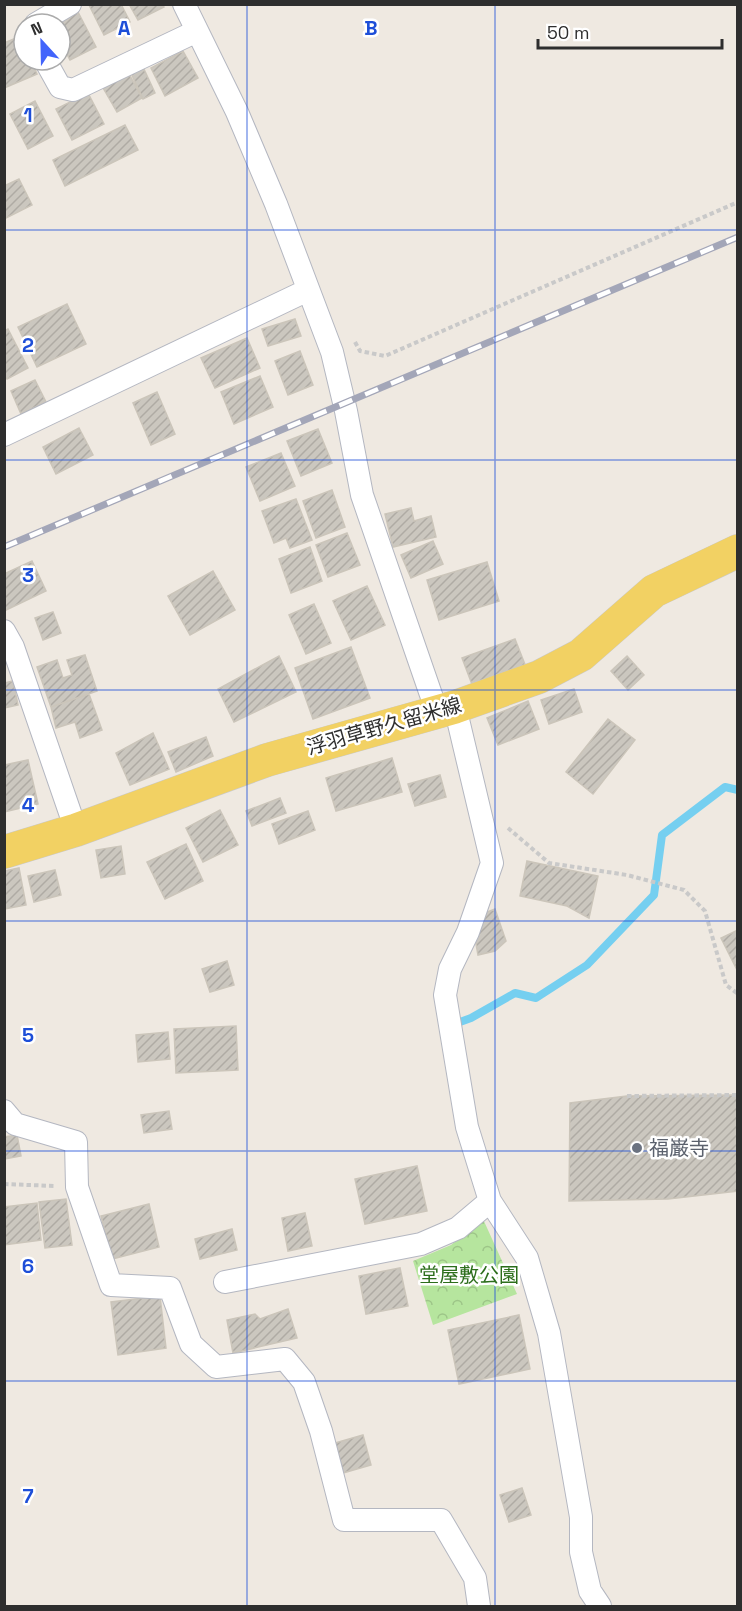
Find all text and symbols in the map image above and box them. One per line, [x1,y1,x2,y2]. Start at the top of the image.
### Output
north arrow [12,12,72,72]
scale bar [538,12,722,50]
text: A [118,15,131,41]
text: B [364,15,378,41]
text: N [28,17,45,40]
text: 50 m [547,21,589,44]
text: 1 [23,102,33,128]
text: 2 [22,332,34,358]
text: 3 [22,562,34,588]
street label: 浮羽草野久留米線 [304,691,464,761]
text: 4 [22,792,35,818]
text: 5 [22,1022,34,1048]
place label: 福巌寺 [649,1135,709,1161]
marker: 福巌寺 [630,1141,644,1155]
text: 6 [22,1253,34,1279]
park label: 堂屋敷公園 [419,1262,519,1288]
text: 7 [22,1483,34,1509]

